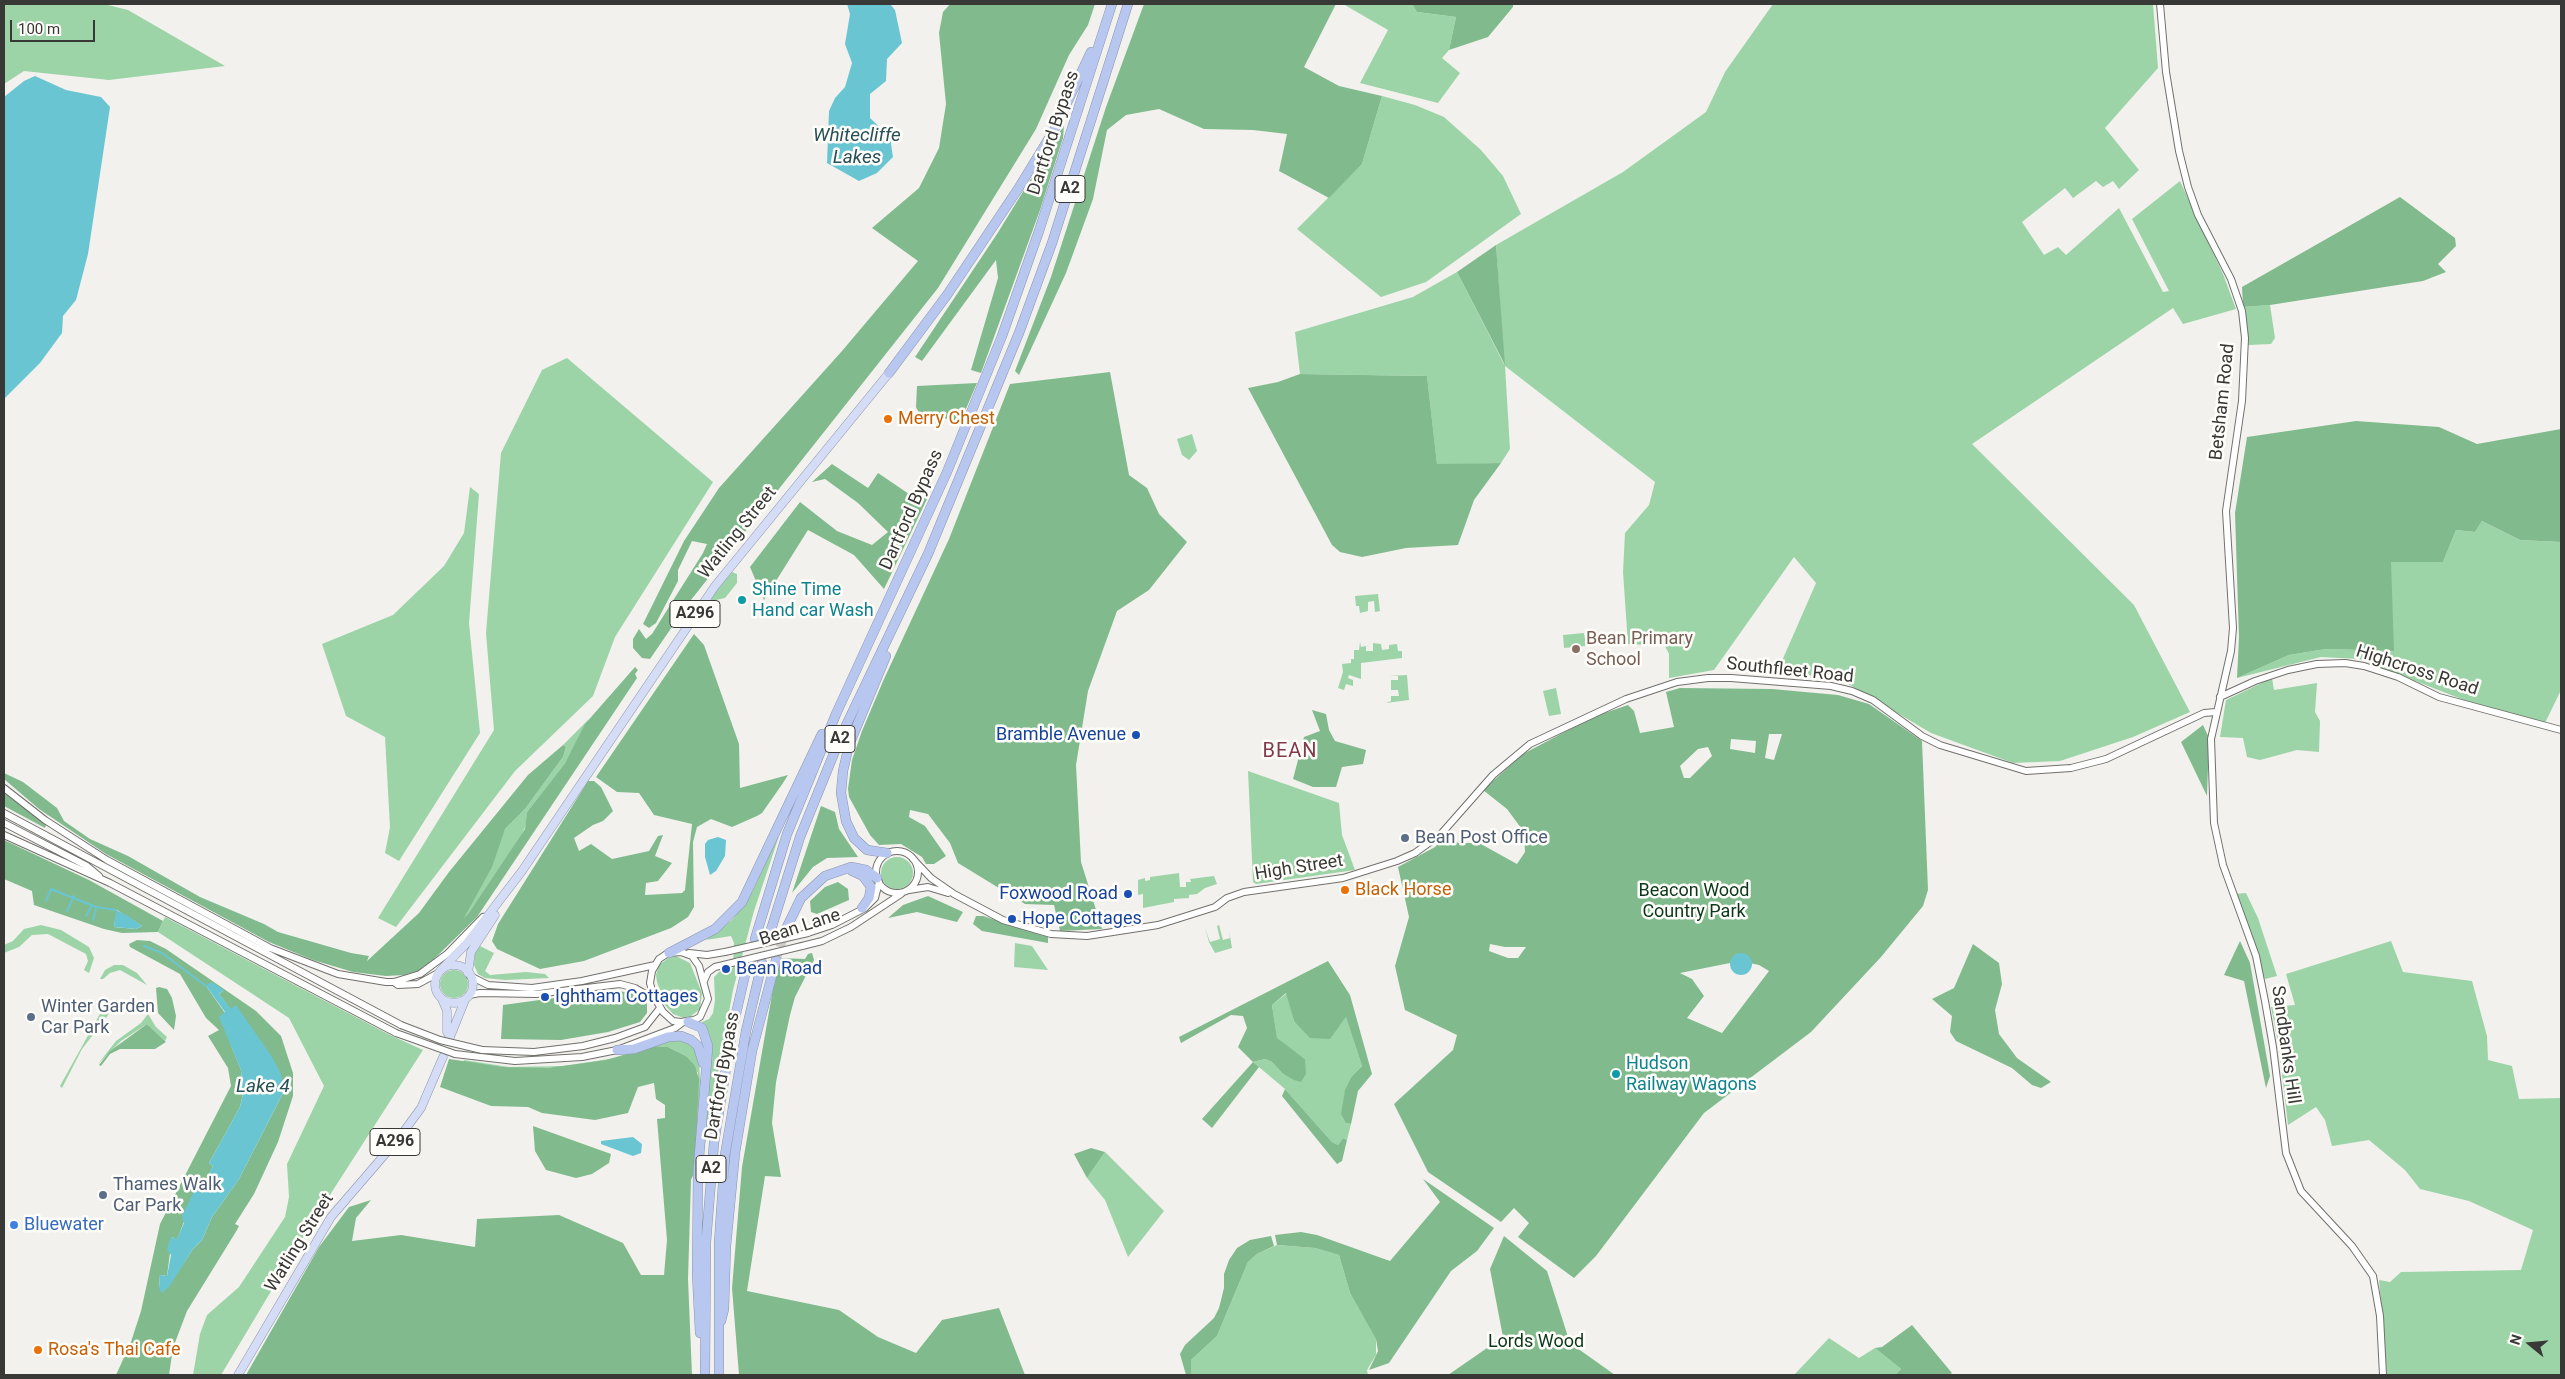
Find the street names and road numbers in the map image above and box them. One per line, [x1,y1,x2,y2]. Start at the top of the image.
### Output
street label: Dartford Bypass [1024,68,1084,198]
road number: A2 [1055,175,1085,202]
street label: Betsham Road [2206,343,2240,461]
street label: Dartford Bypass [876,447,948,573]
street label: Watling Street [694,483,782,583]
road number: A296 [670,600,720,628]
street label: Highcross Road [2353,641,2481,701]
street label: Southfleet Road [1725,654,1855,688]
road number: A2 [825,726,855,752]
street label: High Street [1253,850,1345,886]
street label: Bean Lane [757,905,843,951]
street label: Sandbanks Hill [2266,984,2304,1106]
street label: Dartford Bypass [701,1010,745,1142]
road number: A296 [370,1128,420,1156]
road number: A2 [696,1156,726,1182]
street label: Watling Street [261,1190,339,1296]

